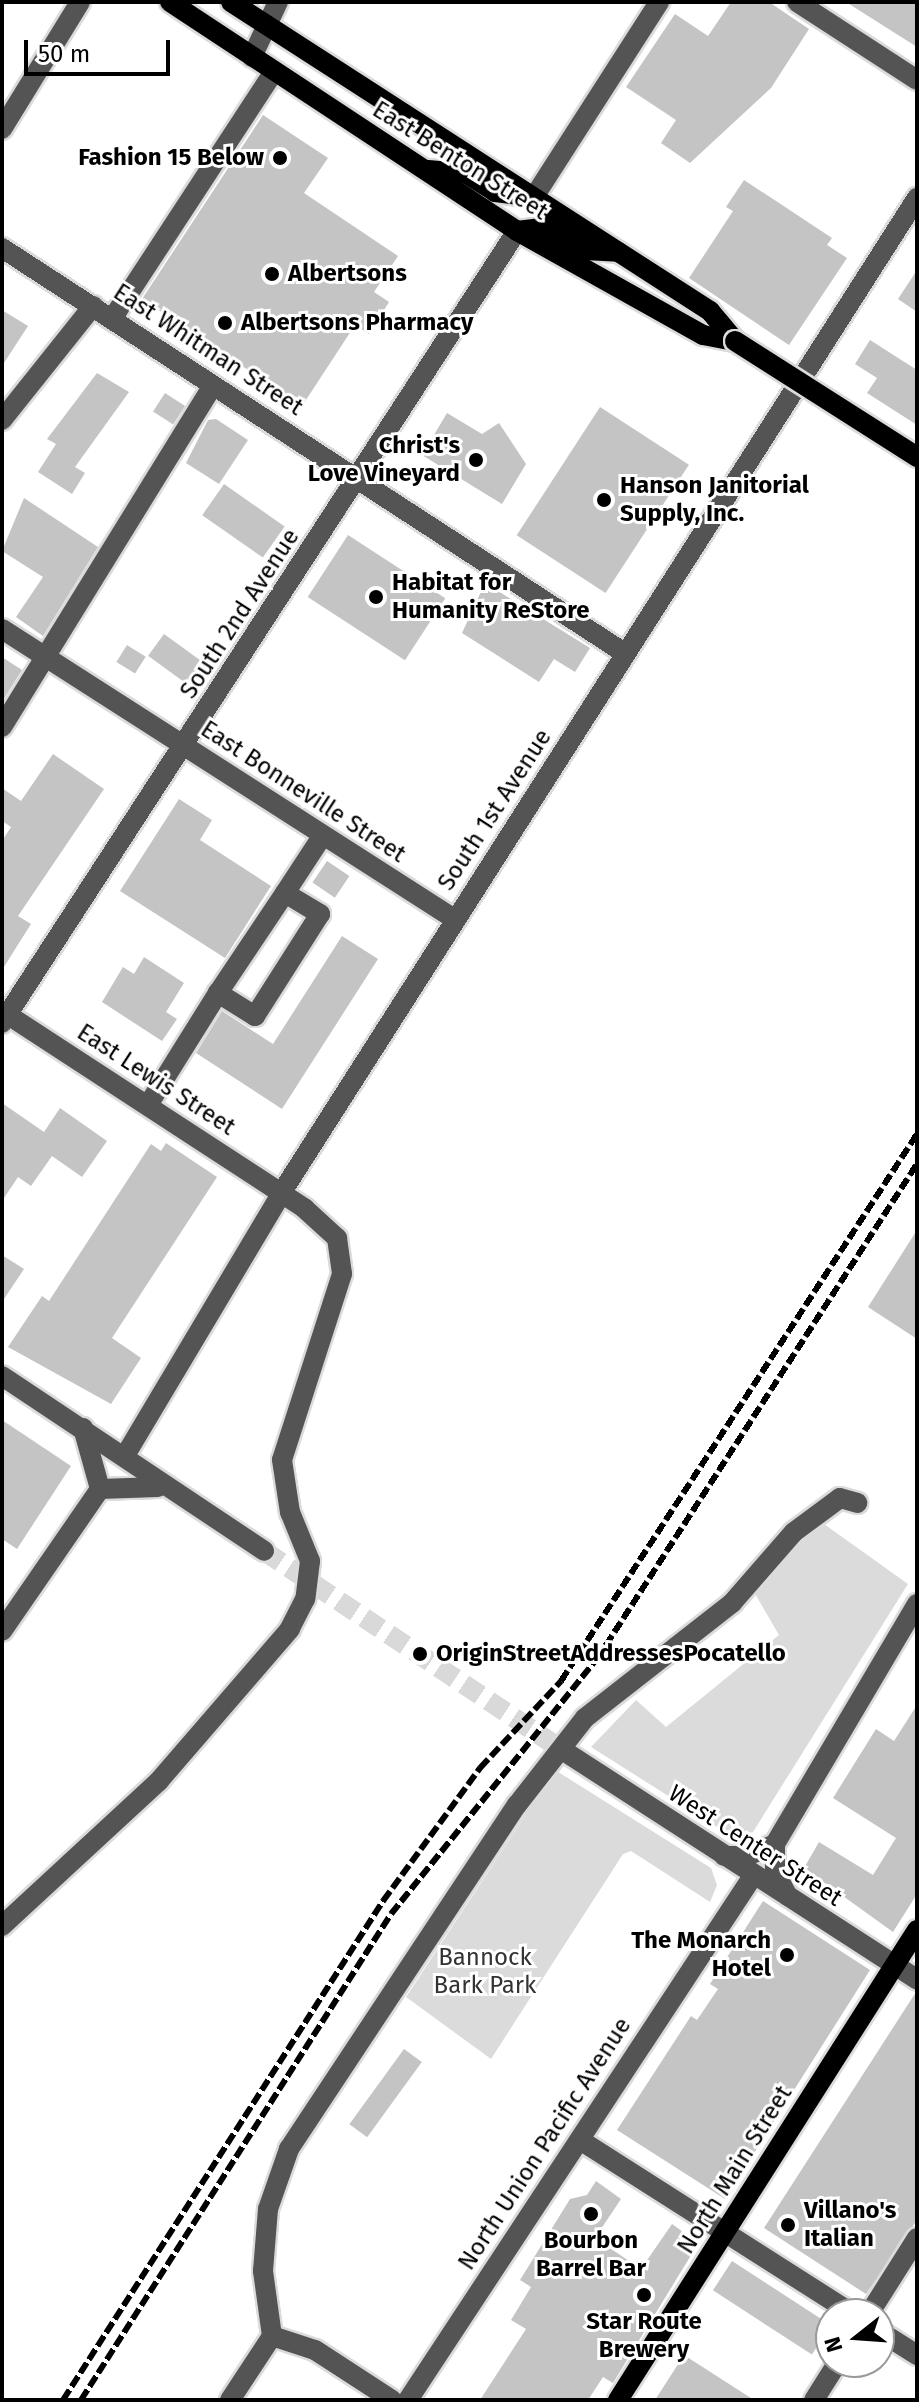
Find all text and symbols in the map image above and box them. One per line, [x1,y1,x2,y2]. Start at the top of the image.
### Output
scale bar [28,24,174,74]
text: 50 m [38,40,90,68]
street label: East Benton Street [367,95,553,227]
place label: Fashion 15 Below [78,144,264,172]
marker: Fashion 15 Below [271,149,289,167]
place label: Albertsons [288,260,407,288]
marker: Albertsons [263,265,281,283]
street label: East Whitman Street [108,278,308,422]
place label: Albertsons Pharmacy [241,309,473,337]
marker: Albertsons Pharmacy [216,314,234,332]
place label: Christ's Love Vineyard [308,432,460,488]
marker: Christ's Love Vineyard [467,451,485,469]
place label: Hanson Janitorial Supply, Inc. [620,472,809,528]
marker: Hanson Janitorial Supply, Inc. [595,491,613,509]
street label: South 2nd Avenue [174,524,306,704]
place label: Habitat for Humanity ReStore [392,569,589,625]
marker: Habitat for Humanity ReStore [367,588,385,606]
street label: East Bonneville Street [195,715,411,869]
street label: South 1st Avenue [432,724,558,896]
street label: East Lewis Street [72,1018,240,1142]
place label: OriginStreetAddressesPocatello [436,1640,786,1668]
marker: OriginStreetAddressesPocatello [411,1645,429,1663]
street label: West Center Street [663,1779,847,1913]
place label: The Monarch Hotel [631,1927,771,1983]
park label: Bannock Bark Park [434,1944,536,2000]
marker: The Monarch Hotel [778,1946,796,1964]
street label: North Union Pacific Avenue [453,2012,637,2276]
street label: North Main Street [672,2081,798,2259]
place label: Villano's Italian [804,2197,896,2253]
marker: Bourbon Barrel Bar [582,2205,600,2223]
marker: Villano's Italian [779,2216,797,2234]
place label: Bourbon Barrel Bar [536,2227,646,2283]
marker: Star Route Brewery [635,2286,653,2304]
north arrow [815,2298,895,2378]
place label: Star Route Brewery [586,2308,702,2364]
text: N [818,2334,849,2356]

